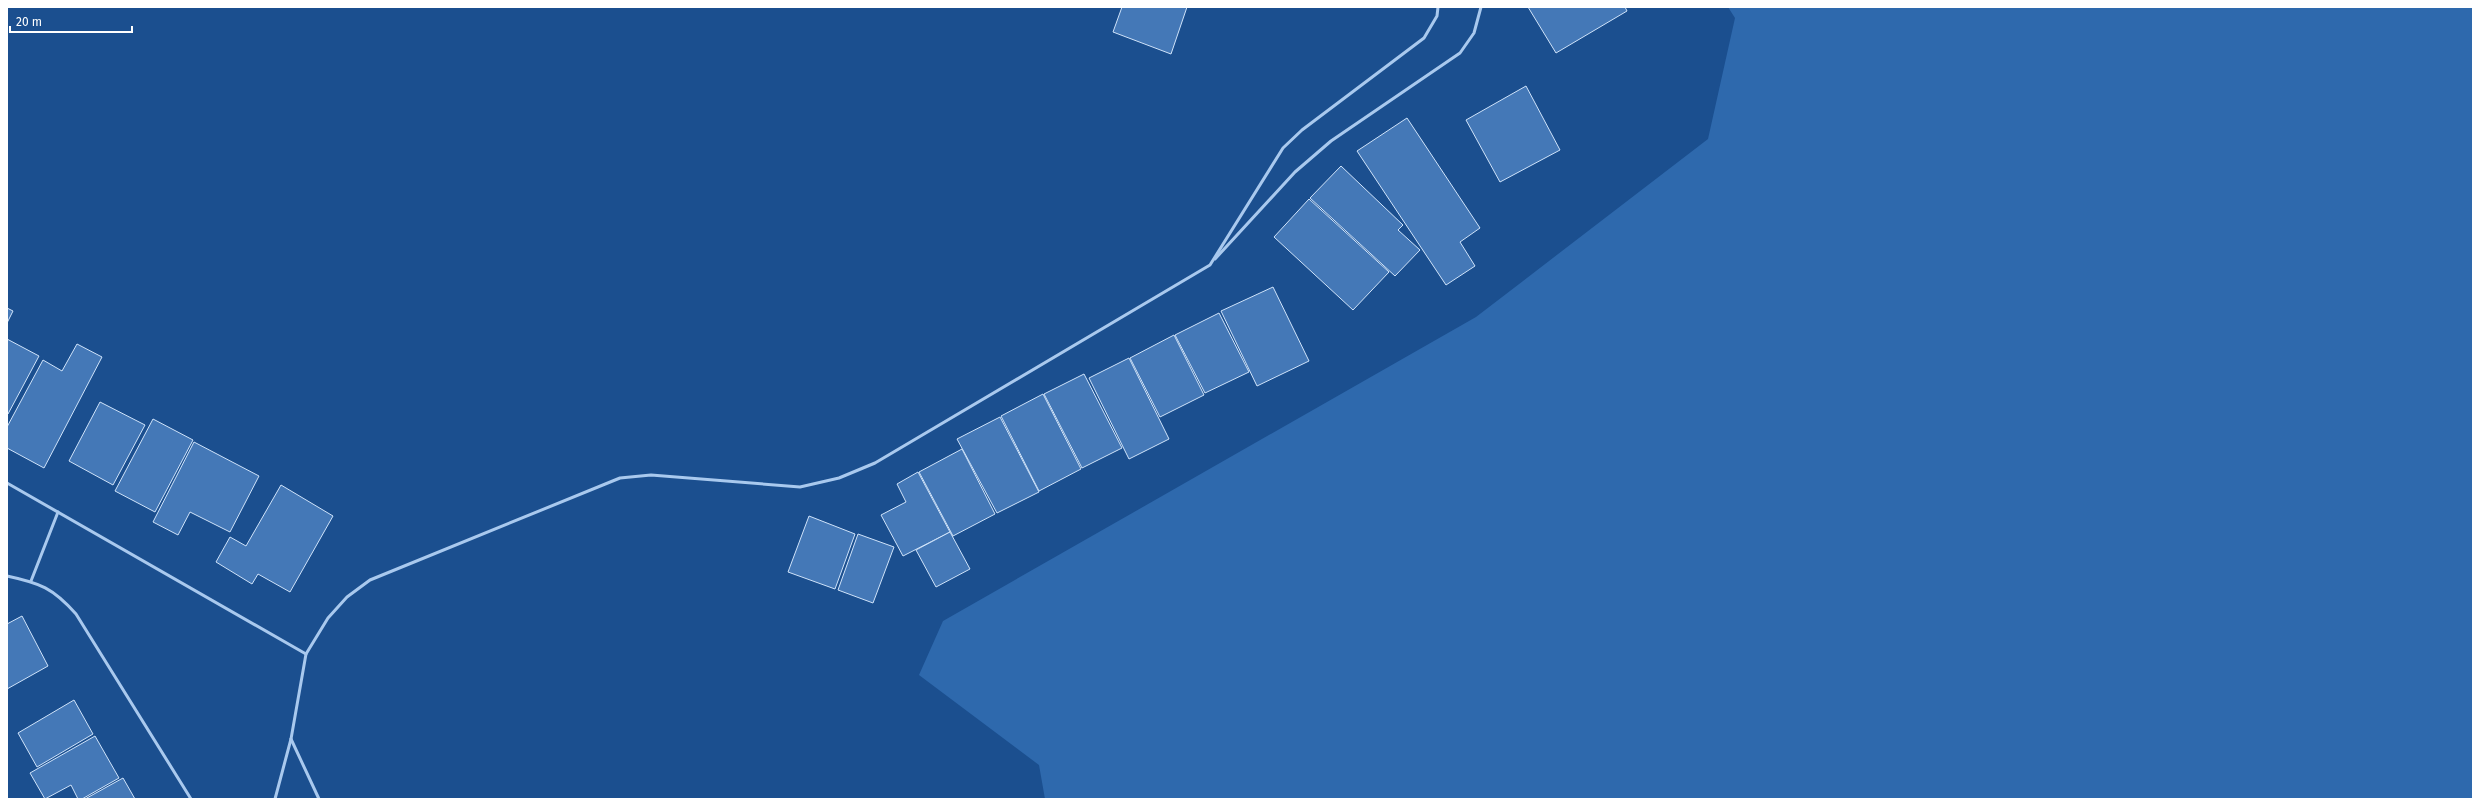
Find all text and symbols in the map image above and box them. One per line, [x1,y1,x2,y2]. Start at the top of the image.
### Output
scale bar [10,8,132,34]
text: 20 m [16,15,42,29]

